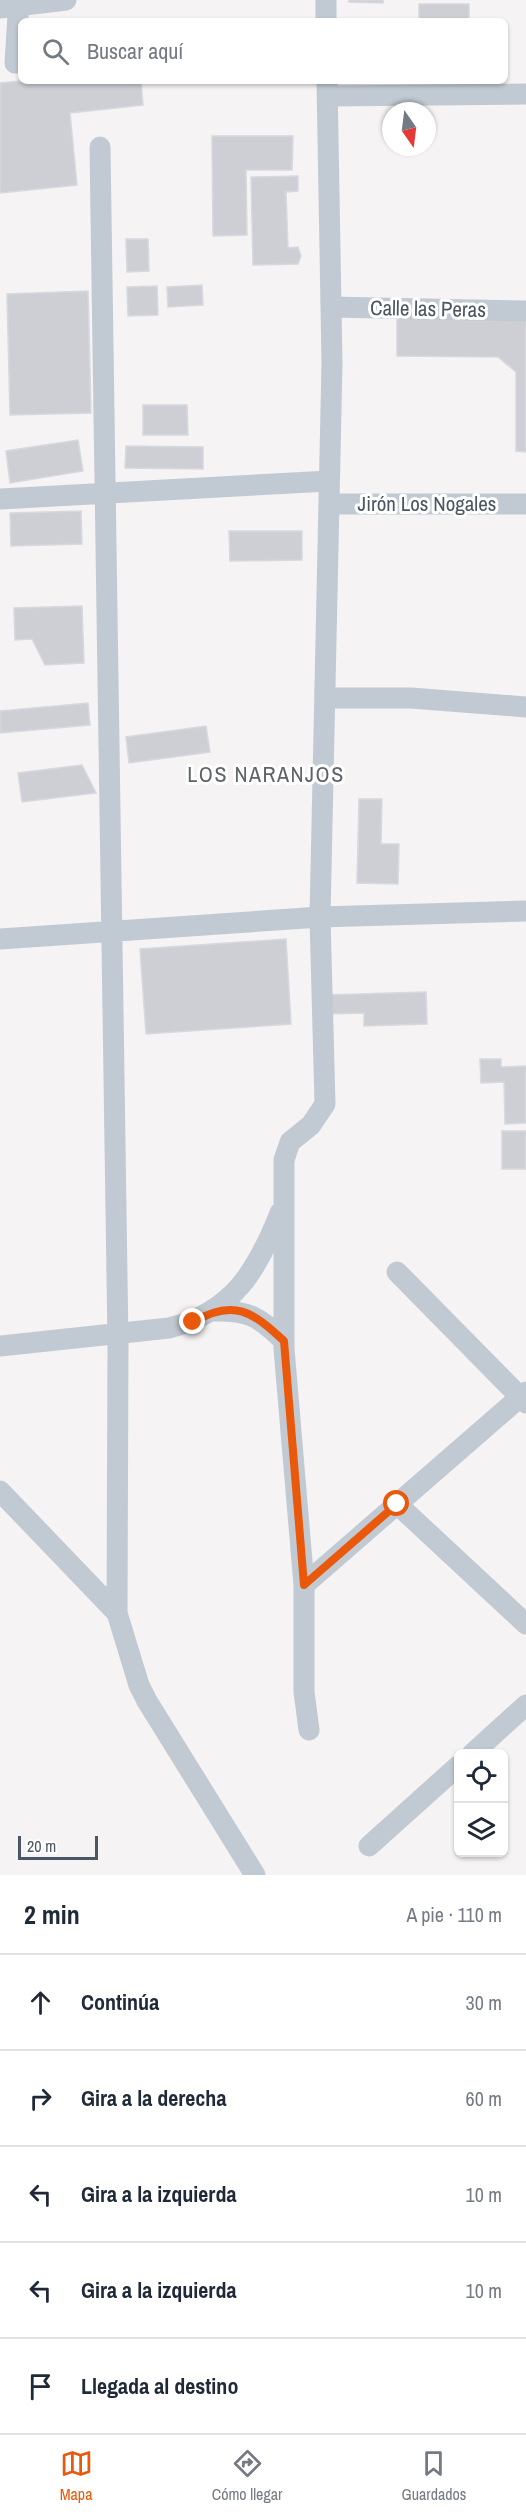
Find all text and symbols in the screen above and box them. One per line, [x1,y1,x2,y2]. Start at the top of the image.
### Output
search box [18,18,508,84]
icon: search [39,35,72,68]
text: Buscar aquí [87,36,183,66]
north arrow [382,102,436,156]
street label: Calle las Peras [370,293,486,324]
street label: Jirón Los Nogales [358,489,496,518]
district label: LOS NARANJOS [187,759,345,789]
route end [179,1308,205,1334]
route start [383,1490,409,1516]
map controls [454,1749,508,1857]
button: locate [454,1749,508,1803]
button: layers [454,1803,508,1857]
scale bar [18,1833,98,1860]
text: 20 m [27,1835,56,1857]
text: 2 min [24,1897,80,1932]
text: A pie · 110 m [407,1901,502,1928]
icon: ahead [24,1986,57,2019]
text: Continúa [81,1987,159,2017]
text: 30 m [466,1989,502,2016]
icon: right [24,2082,57,2115]
text: Gira a la derecha [81,2083,226,2113]
text: 60 m [466,2085,502,2112]
icon: left [24,2178,57,2211]
text: Gira a la izquierda [81,2179,236,2209]
text: 10 m [466,2181,502,2208]
icon: left [24,2274,57,2307]
text: Gira a la izquierda [81,2275,236,2305]
text: 10 m [466,2277,502,2304]
icon: arrive [24,2370,57,2403]
text: Llegada al destino [81,2371,238,2401]
tab: Mapa [60,2447,93,2505]
tab: Cómo llegar [212,2447,282,2505]
tab: Guardados [402,2447,466,2505]

